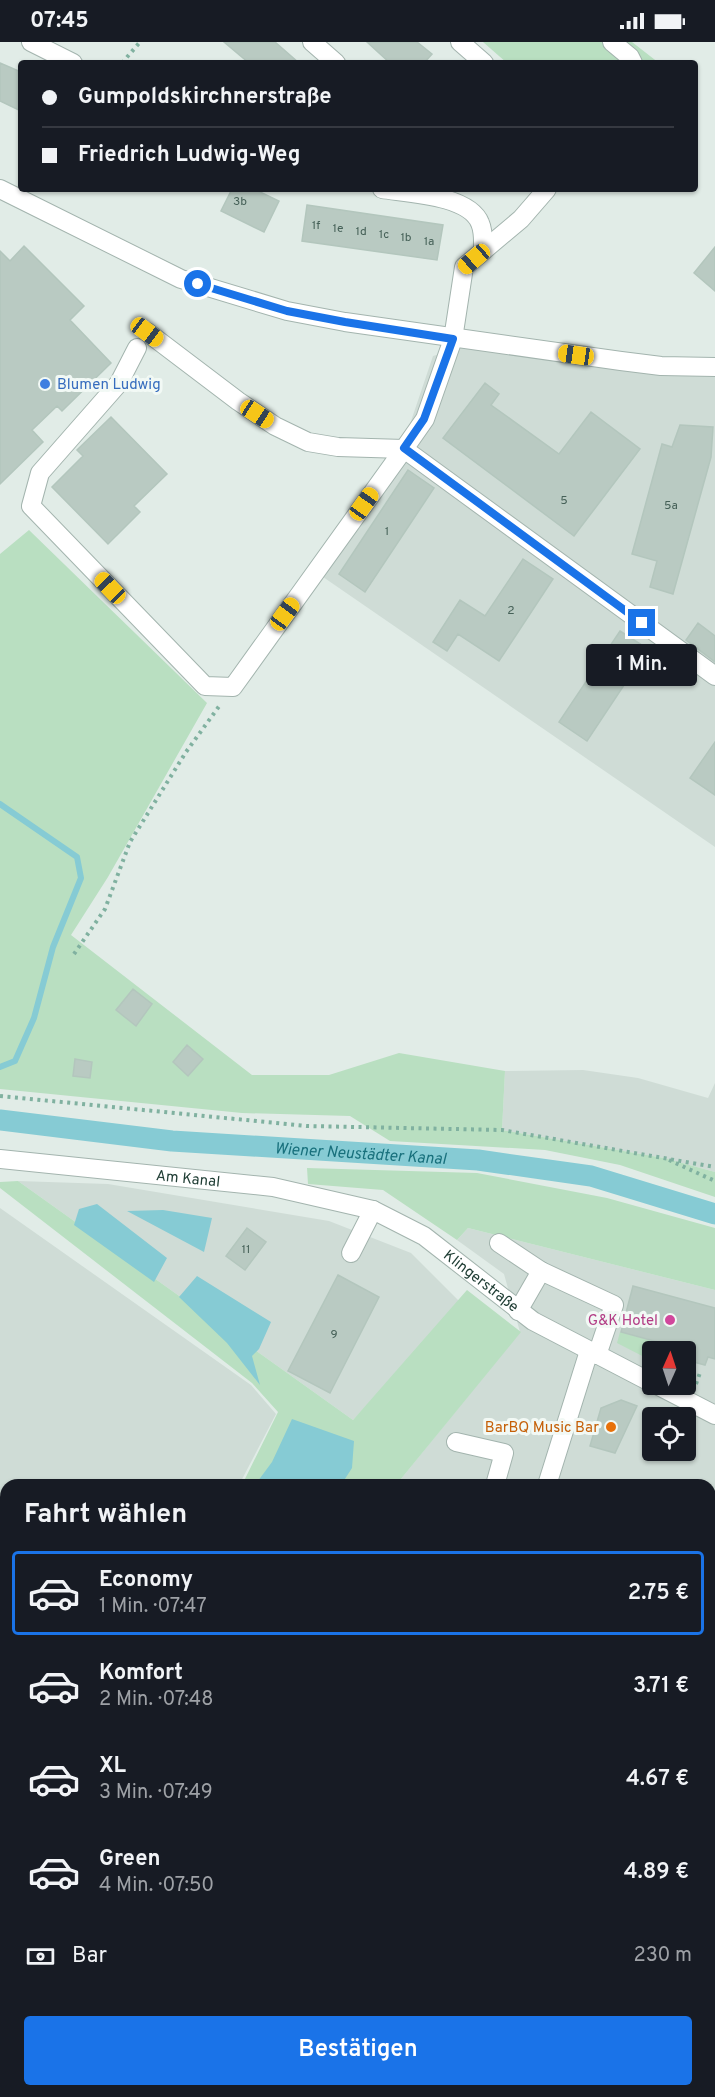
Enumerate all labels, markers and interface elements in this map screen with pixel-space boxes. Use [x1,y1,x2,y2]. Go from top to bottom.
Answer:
text: 07:45 [30,8,89,35]
text: Gumpoldskirchnerstraße [78,84,331,111]
text: Friedrich Ludwig-Weg [78,142,300,169]
house number: 3b [233,194,247,210]
house number: 1f [312,218,320,234]
house number: 1e [333,221,343,237]
house number: 1d [355,224,367,240]
house number: 1c [379,227,389,243]
house number: 1b [400,230,412,246]
house number: 1a [424,234,434,250]
car [455,240,493,278]
route start [184,270,211,297]
car [127,314,167,350]
car [557,344,595,366]
place label: Blumen Ludwig [57,376,161,395]
marker: Blumen Ludwig [38,377,52,391]
car [237,397,277,431]
car [346,484,382,524]
house number: 5 [560,493,568,509]
house number: 5a [664,498,678,514]
house number: 1 [385,524,389,540]
car [91,569,129,607]
car [267,594,303,634]
house number: 2 [507,603,515,619]
route end [628,609,655,636]
callout: 1 Min. [586,644,698,686]
text: 1 Min. [616,652,667,678]
water label: Wiener Neustädter Kanal [274,1139,448,1170]
street label: Am Kanal [155,1167,221,1193]
house number: 11 [242,1242,250,1258]
street label: Klingerstraße [439,1247,522,1317]
place label: G&K Hotel [588,1312,658,1331]
marker: G&K Hotel [663,1313,677,1327]
house number: 9 [330,1327,338,1343]
north arrow [642,1341,696,1395]
map controls [642,1341,696,1461]
button: locate [642,1407,696,1461]
place label: BarBQ Music Bar [485,1419,599,1438]
marker: BarBQ Music Bar [604,1420,618,1434]
text: Fahrt wählen [24,1498,187,1532]
icon: car [27,1566,81,1620]
text: Economy [99,1567,193,1594]
text: 2.75 € [628,1580,689,1607]
text: 1 Min. · 07:47 [99,1594,207,1620]
icon: car [27,1659,81,1713]
text: Komfort [99,1660,183,1687]
text: 3.71 € [633,1673,689,1700]
text: 2 Min. · 07:48 [99,1687,213,1713]
icon: car [27,1752,81,1806]
text: XL [99,1753,126,1780]
text: 4.67 € [626,1766,689,1793]
text: 3 Min. · 07:49 [99,1780,213,1806]
icon: car [27,1845,81,1899]
text: Green [99,1846,161,1873]
text: 4.89 € [624,1859,689,1886]
text: 4 Min. · 07:50 [99,1873,214,1899]
icon: cash [24,1940,57,1973]
text: Bar [72,1943,107,1970]
text: 230 m [633,1943,692,1969]
button: Bestätigen [24,2016,692,2085]

